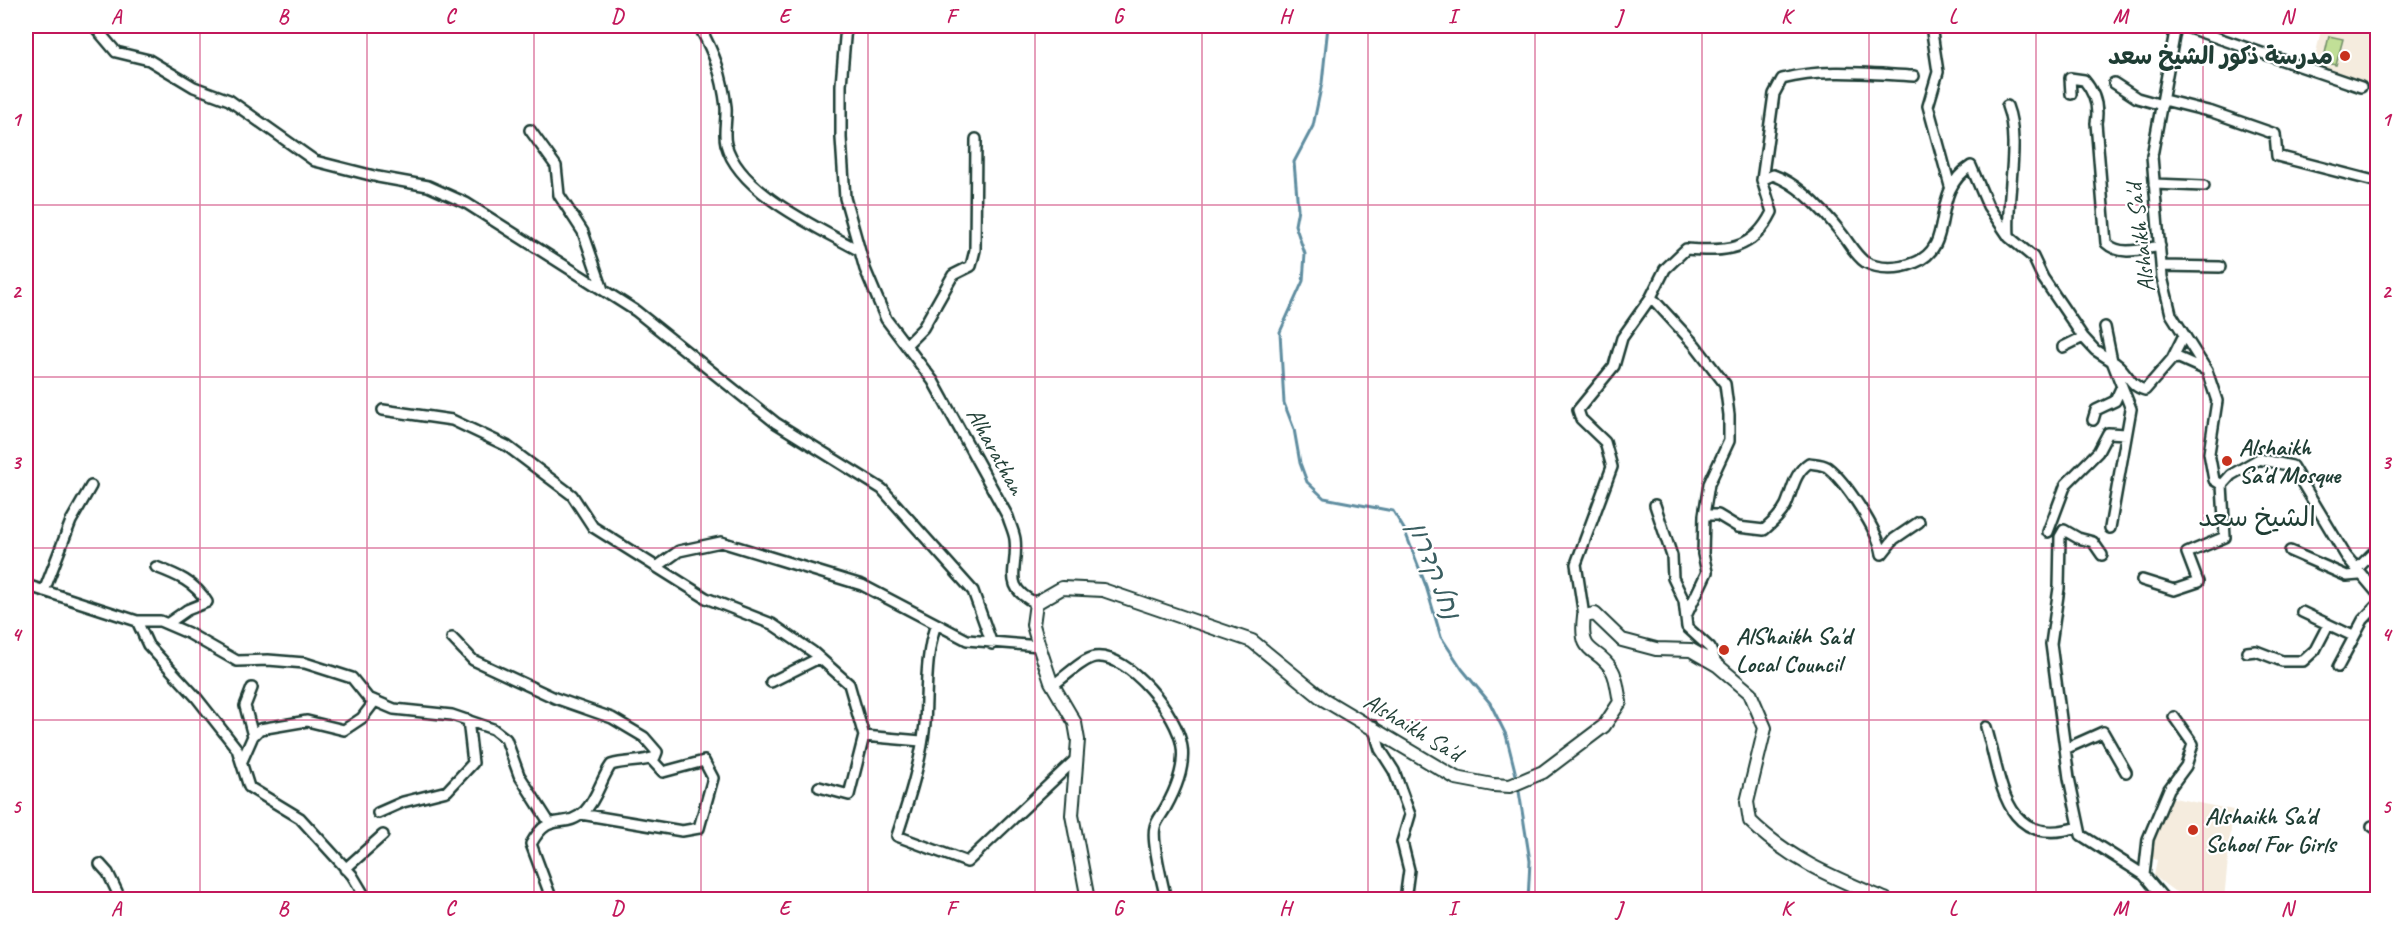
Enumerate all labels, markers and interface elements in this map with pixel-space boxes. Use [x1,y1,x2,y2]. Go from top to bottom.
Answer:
text: A [111,4,123,29]
text: B [278,4,290,29]
text: C [445,4,457,29]
text: D [611,4,625,29]
text: E [779,4,793,29]
text: F [946,4,960,29]
text: G [1113,4,1126,29]
text: H [1279,4,1294,29]
text: I [1448,4,1461,29]
text: J [1614,4,1626,29]
text: K [1781,4,1795,29]
text: L [1949,4,1959,29]
text: M [2113,4,2130,29]
text: N [2281,4,2297,29]
place label: مدرسة ذكور الشيخ سعد [2108,41,2333,72]
marker: مدرسة ذكور الشيخ سعد [2338,49,2352,63]
text: 1 [12,107,23,132]
text: 1 [2382,107,2393,132]
street label: Alshaikh Sa'd [2118,178,2162,294]
text: 2 [12,279,23,304]
text: 2 [2382,279,2393,304]
street label: Alharathan [960,402,1033,501]
place label: Alshaikh Sa'd Mosque [2239,432,2342,490]
text: 3 [12,450,23,475]
text: 3 [2382,450,2393,475]
marker: Alshaikh Sa'd Mosque [2220,454,2234,468]
district label: الشيخ سعد [2198,500,2316,535]
water label: נחל קדרון [1401,517,1469,625]
place label: AlShaikh Sa'd Local Council [1736,621,1856,679]
text: 4 [12,622,24,647]
text: 4 [2382,622,2394,647]
marker: AlShaikh Sa'd Local Council [1717,643,1731,657]
street label: Alshaikh Sa'd [1358,686,1471,770]
text: 5 [12,794,23,819]
text: 5 [2382,794,2393,819]
place label: Alshaikh Sa'd School For Girls [2205,801,2338,859]
marker: Alshaikh Sa'd School For Girls [2186,823,2200,837]
text: A [111,896,123,921]
text: B [278,896,290,921]
text: C [445,896,457,921]
text: D [611,896,625,921]
text: E [779,896,793,921]
text: F [946,896,960,921]
text: G [1113,896,1126,921]
text: H [1279,896,1294,921]
text: I [1448,896,1461,921]
text: J [1614,896,1626,921]
text: K [1781,896,1795,921]
text: L [1949,896,1959,921]
text: M [2113,896,2130,921]
text: N [2281,896,2297,921]

